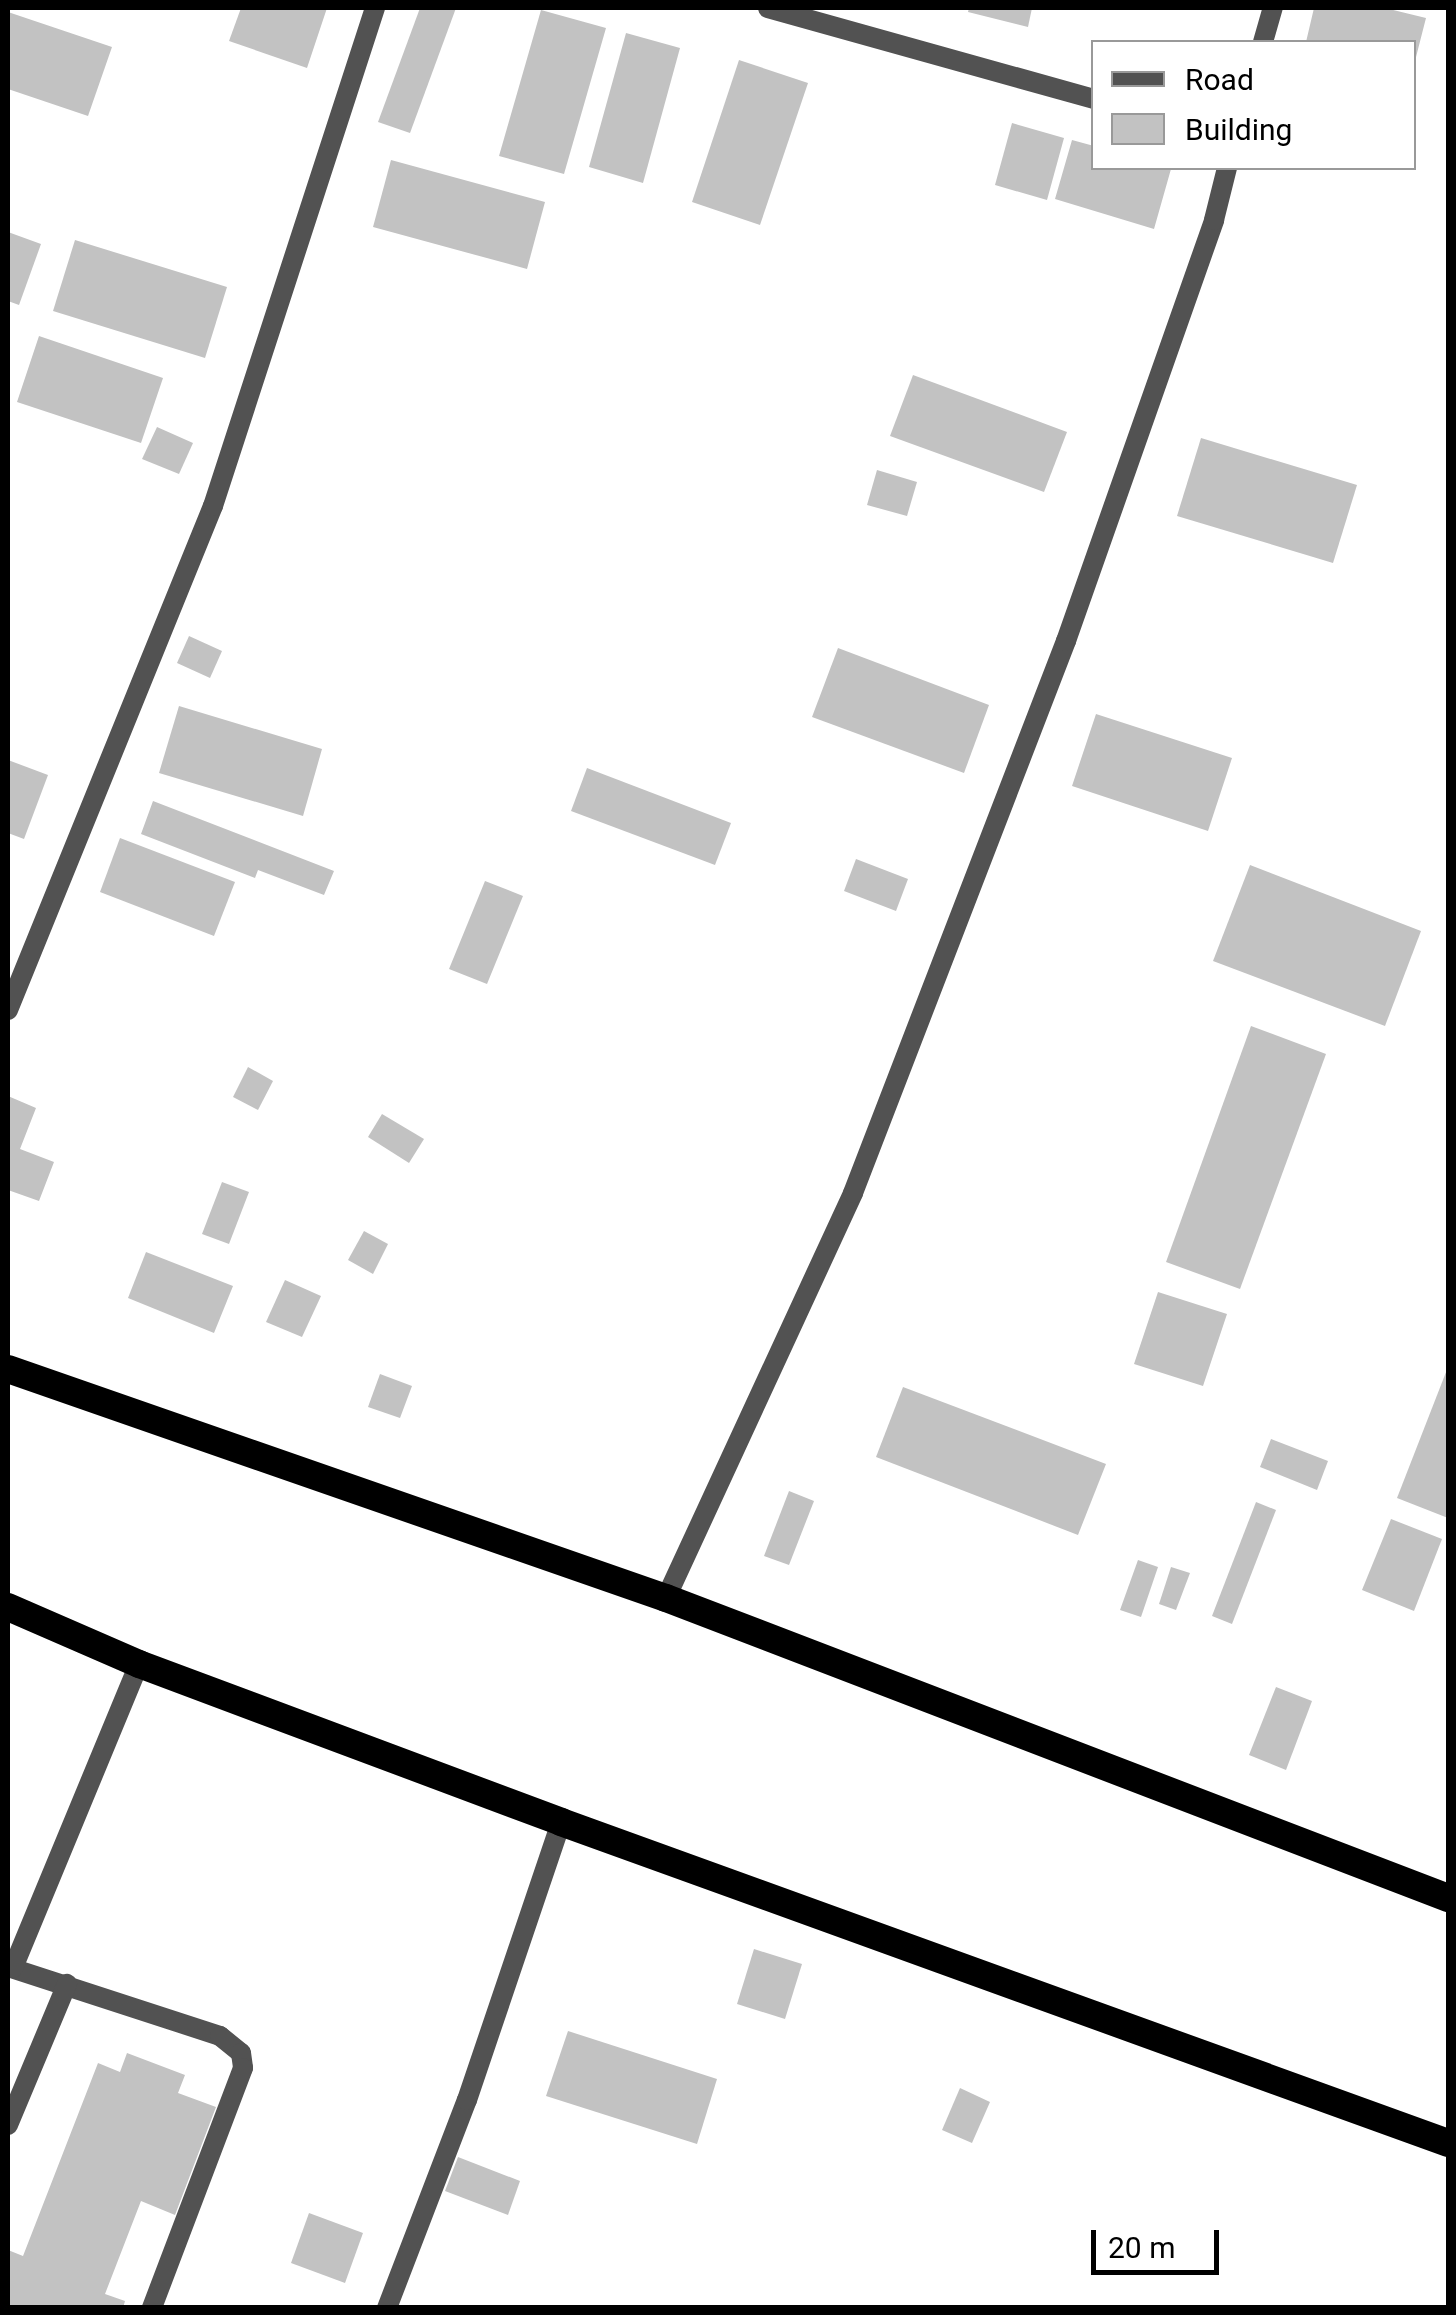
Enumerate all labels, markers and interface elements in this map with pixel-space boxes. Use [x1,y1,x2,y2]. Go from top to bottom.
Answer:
legend [1091,40,1416,170]
text: Road [1185,62,1254,97]
text: Building [1185,112,1292,147]
scale bar [1096,2210,1224,2272]
text: 20 m [1108,2230,1175,2265]

